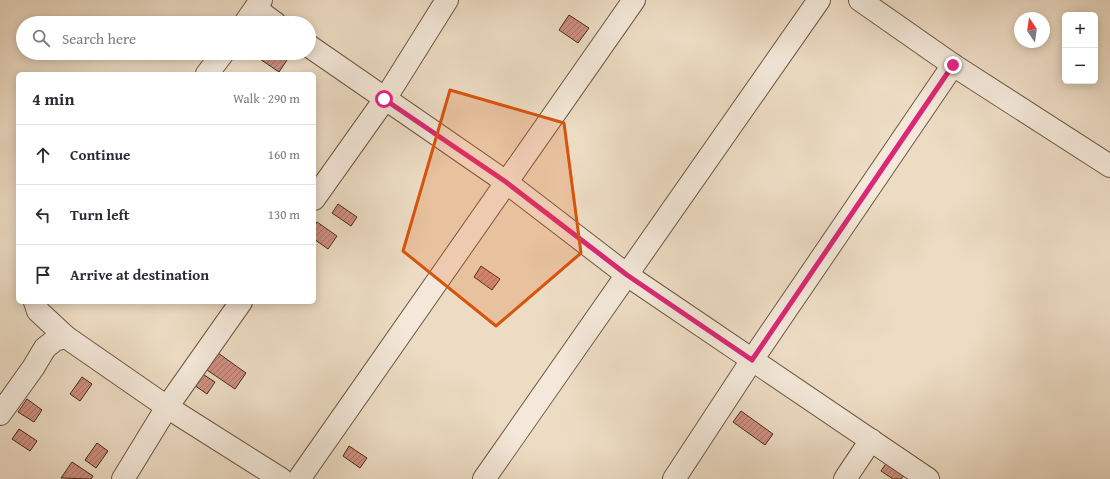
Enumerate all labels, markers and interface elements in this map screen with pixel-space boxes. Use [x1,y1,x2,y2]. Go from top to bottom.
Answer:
north arrow [1014,12,1050,48]
map controls [1062,12,1098,84]
button: + [1062,12,1098,48]
search box [16,16,316,60]
icon: search [30,27,52,49]
text: Search here [62,28,136,49]
button: − [1062,48,1098,84]
route end [944,56,962,74]
text: 4 min [32,86,74,111]
text: Walk · 290 m [233,89,300,108]
route start [375,90,393,108]
icon: ahead [32,144,54,166]
text: Continue [70,144,131,165]
text: 160 m [268,145,300,164]
icon: left [32,204,54,226]
text: Turn left [70,204,129,225]
text: 130 m [268,205,300,224]
icon: arrive [32,264,54,286]
text: Arrive at destination [70,264,209,285]

